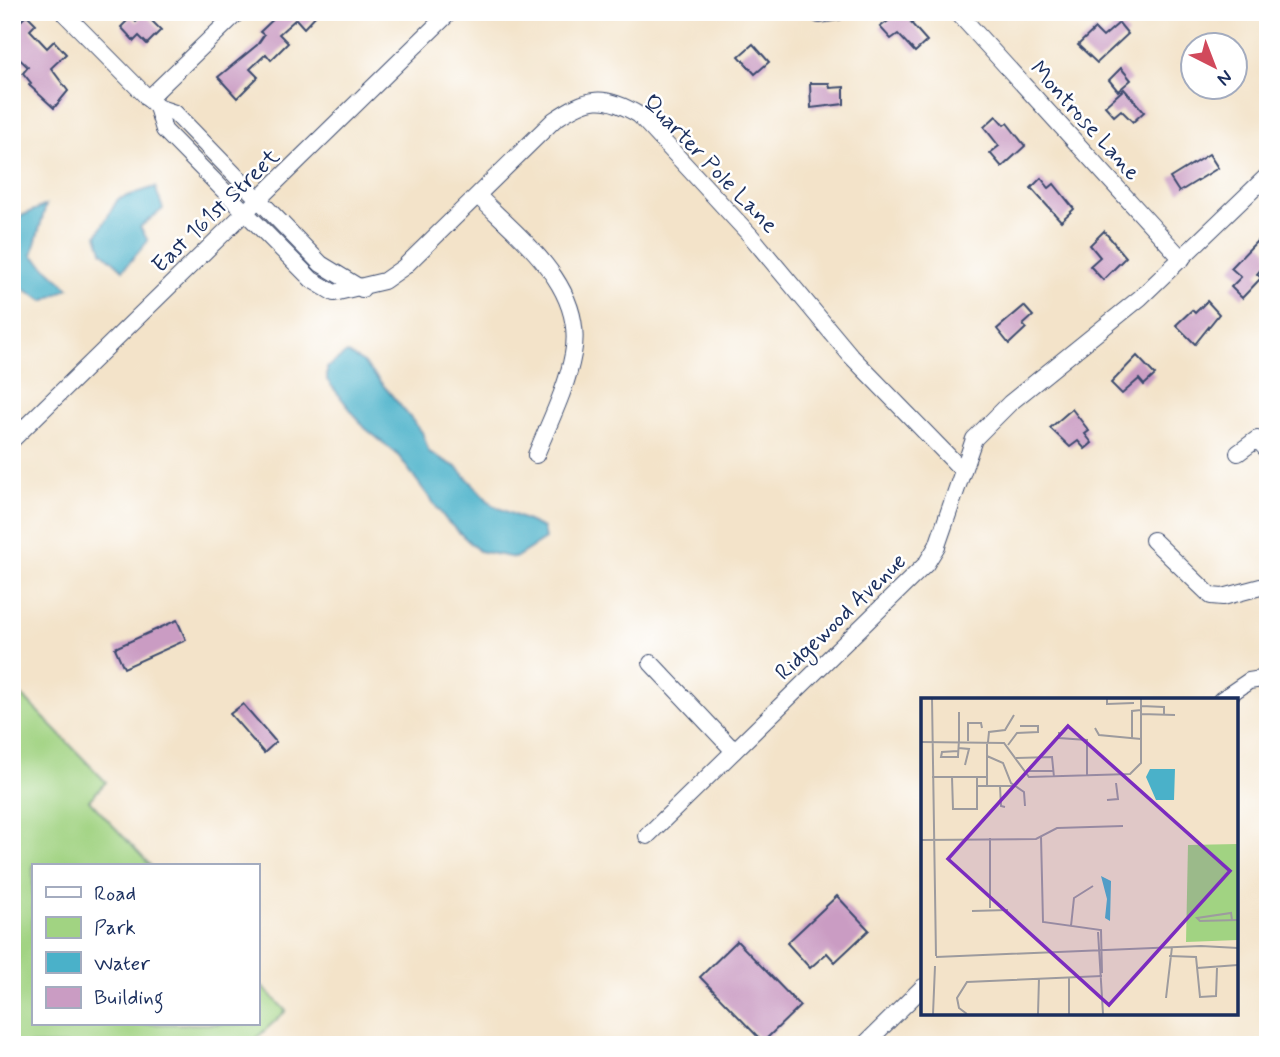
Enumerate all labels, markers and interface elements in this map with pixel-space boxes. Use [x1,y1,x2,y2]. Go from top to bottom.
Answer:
north arrow [1178,32,1248,102]
street label: Montrose Lane [1023,55,1146,188]
text: N [1211,64,1237,91]
street label: Quarter Pole Lane [635,88,784,240]
street label: East 161st Street [146,142,287,280]
street label: Ridgewood Avenue [769,547,915,689]
inset map [921,698,1238,1015]
legend [32,864,259,1026]
text: Road [94,880,136,908]
text: Park [94,914,136,942]
text: Water [94,950,150,978]
text: Building [94,984,164,1014]

